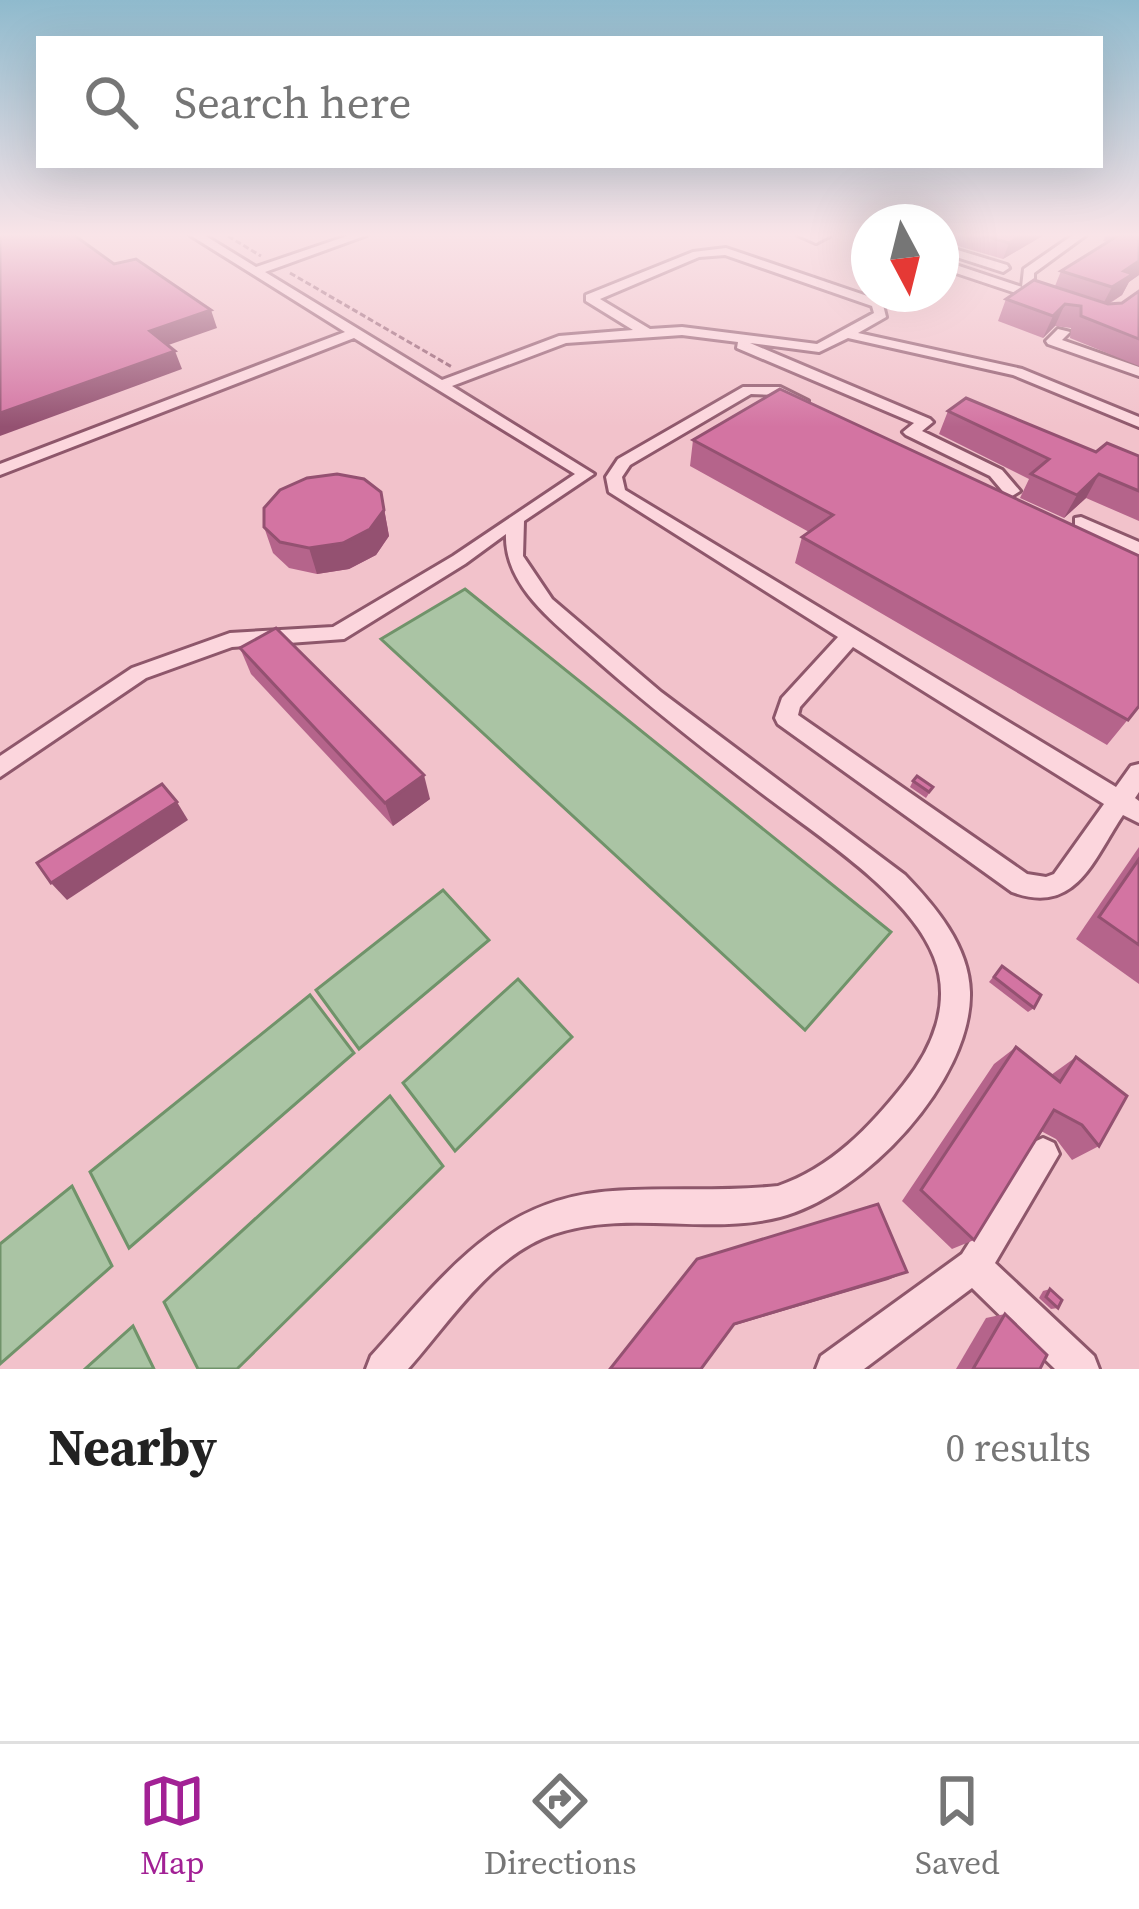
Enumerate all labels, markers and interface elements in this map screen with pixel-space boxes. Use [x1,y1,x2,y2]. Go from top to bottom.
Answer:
search box [36,36,1103,168]
icon: search [78,69,144,135]
text: Search here [174,71,411,133]
north arrow [851,204,959,312]
text: Nearby [48,1412,217,1482]
text: 0 results [946,1421,1091,1474]
tab: Map [139,1768,205,1885]
tab: Directions [484,1768,637,1885]
tab: Saved [915,1768,1000,1885]

